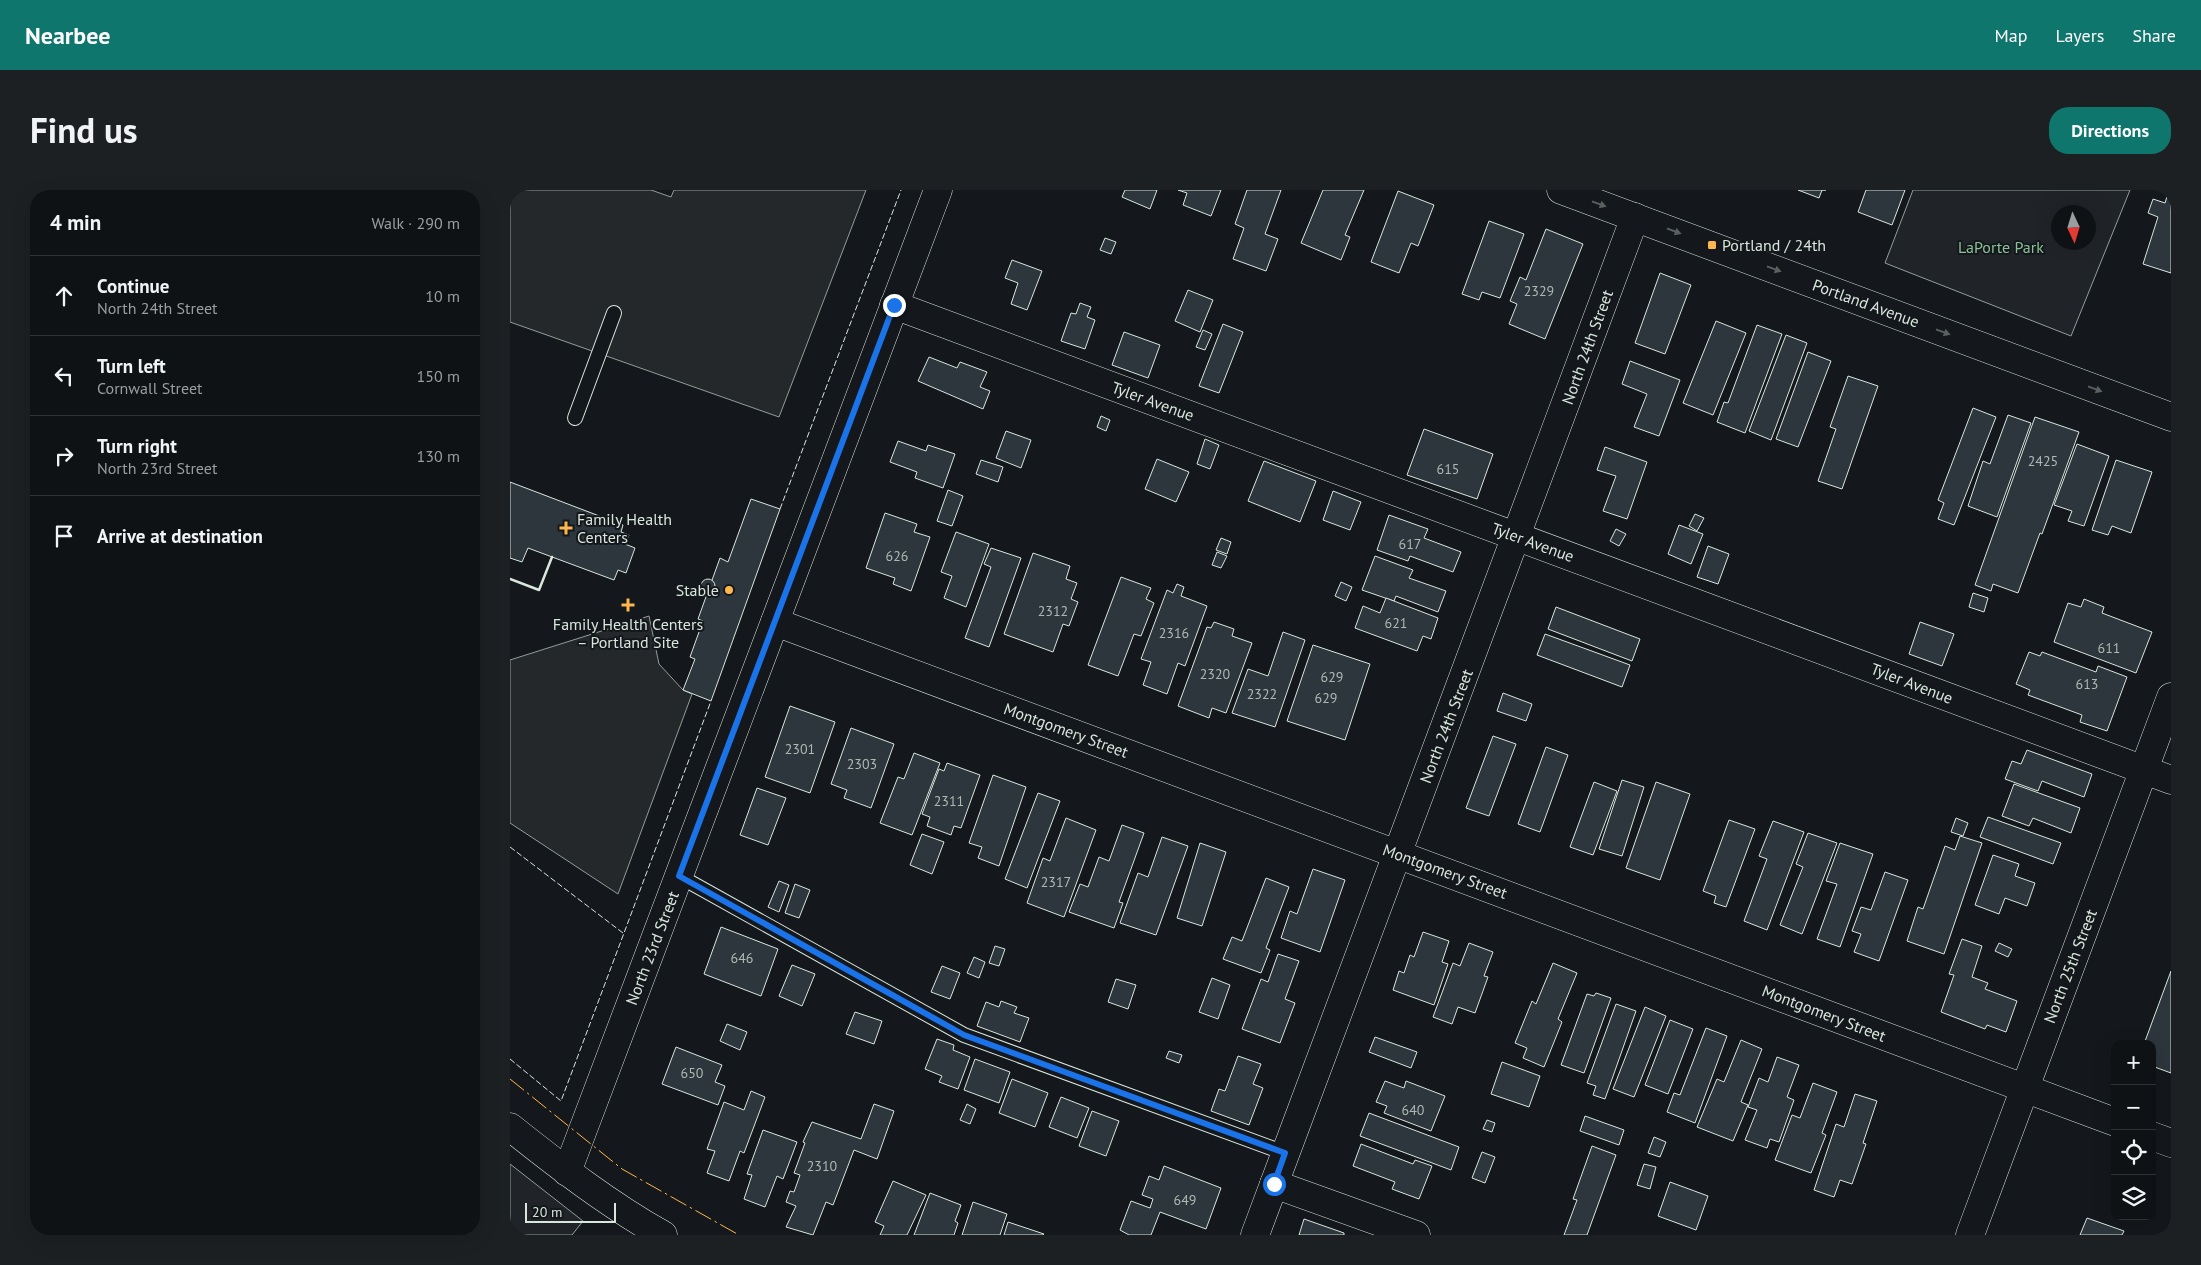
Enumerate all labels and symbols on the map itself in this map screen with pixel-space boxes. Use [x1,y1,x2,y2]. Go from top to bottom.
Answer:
one-way arrow [1592,200,1607,208]
north arrow [2051,205,2096,250]
one-way arrow [1666,228,1681,235]
place label: Portland / 24th [1722,235,1826,255]
park label: LaPorte Park [1958,237,2044,257]
marker: Portland / 24th [1706,239,1718,251]
one-way arrow [1767,265,1782,273]
street label: Portland Avenue [1810,274,1922,332]
house number: 2329 [1524,282,1554,300]
street label: North 24th Street [1557,286,1617,407]
route end [883,294,906,317]
one-way arrow [1935,329,1950,336]
street label: Tyler Avenue [1109,377,1197,425]
one-way arrow [2088,385,2102,393]
house number: 2425 [2028,452,2058,470]
house number: 615 [1437,460,1459,478]
place label: Family Health Centers [577,509,672,547]
street label: Tyler Avenue [1489,518,1577,566]
marker: Family Health Centers [559,521,573,535]
house number: 617 [1399,535,1421,553]
house number: 626 [886,547,908,565]
place label: Stable [676,580,719,600]
marker: Stable [723,584,735,596]
marker: Family Health Centers – Portland Site [621,598,635,612]
house number: 2312 [1038,602,1068,620]
place label: Family Health Centers – Portland Site [553,614,703,652]
house number: 621 [1385,614,1407,632]
house number: 2316 [1159,624,1189,642]
house number: 611 [2098,639,2120,657]
street label: Tyler Avenue [1868,658,1956,708]
house number: 2320 [1200,665,1231,683]
street label: North 24th Street [1415,666,1477,786]
house number: 629 [1321,668,1343,686]
house number: 613 [2076,675,2098,693]
house number: 2322 [1247,685,1277,703]
house number: 629 [1315,689,1337,707]
street label: Montgomery Street [1001,698,1131,762]
house number: 2301 [785,740,815,758]
house number: 2303 [847,755,877,773]
house number: 2311 [934,792,964,810]
street label: Montgomery Street [1380,839,1510,903]
house number: 2317 [1041,873,1071,891]
street label: North 23rd Street [621,888,683,1008]
street label: North 25th Street [2039,906,2101,1026]
house number: 646 [731,949,753,967]
street label: Montgomery Street [1759,980,1889,1046]
house number: 650 [681,1064,704,1082]
house number: 640 [1402,1101,1425,1119]
house number: 2310 [807,1157,838,1175]
route start [1263,1173,1286,1196]
house number: 649 [1174,1191,1196,1209]
scale bar [525,1200,616,1223]

